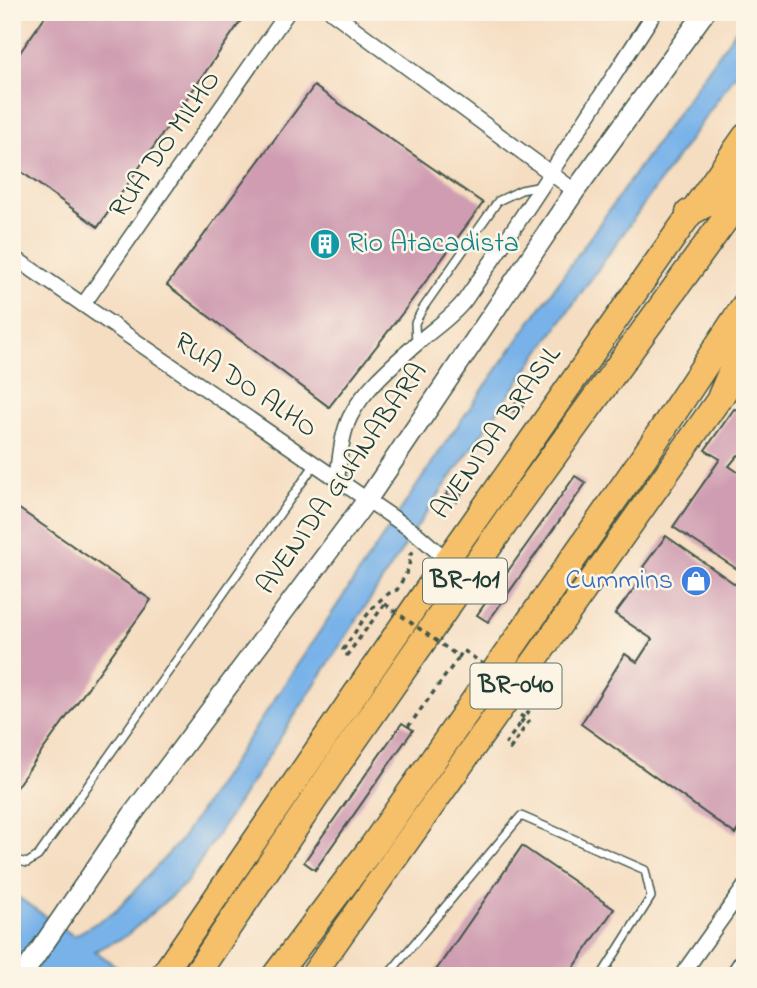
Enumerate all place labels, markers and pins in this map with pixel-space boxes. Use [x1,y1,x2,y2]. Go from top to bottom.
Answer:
place label: Rio Atacadista [348,224,519,265]
building icon: Rio Atacadista [308,227,342,261]
place label: Cummins [565,561,673,602]
shop icon: Cummins [679,564,713,598]

